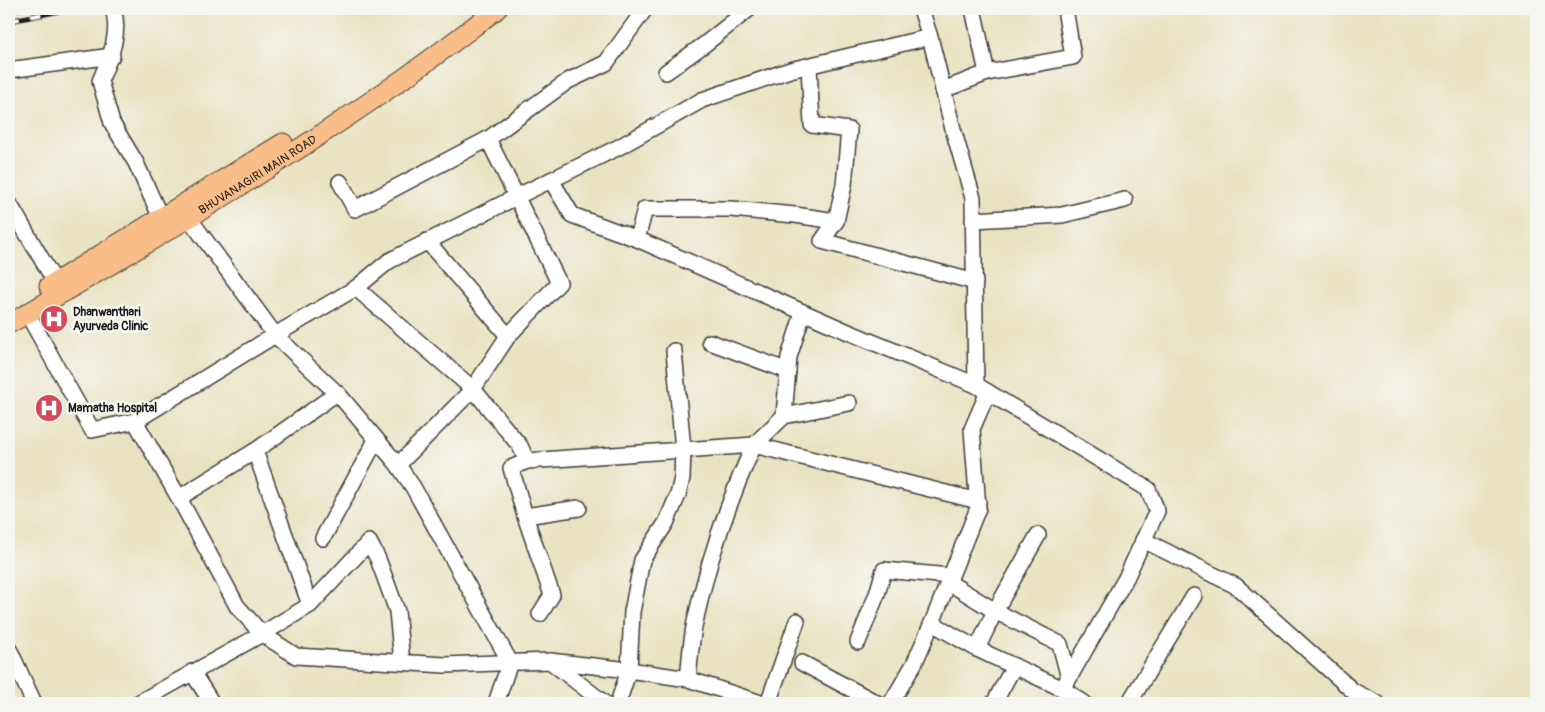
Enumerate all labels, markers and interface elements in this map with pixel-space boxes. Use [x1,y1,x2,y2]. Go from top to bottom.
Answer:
street label: BHUVANAGIRI MAIN ROAD [196,132,320,218]
hospital icon: Dhanwanthari Ayurveda Clinic [39,304,69,334]
place label: Dhanwanthari Ayurveda Clinic [73,305,148,334]
hospital icon: Mamatha Hospital [34,393,64,423]
place label: Mamatha Hospital [68,401,157,416]

